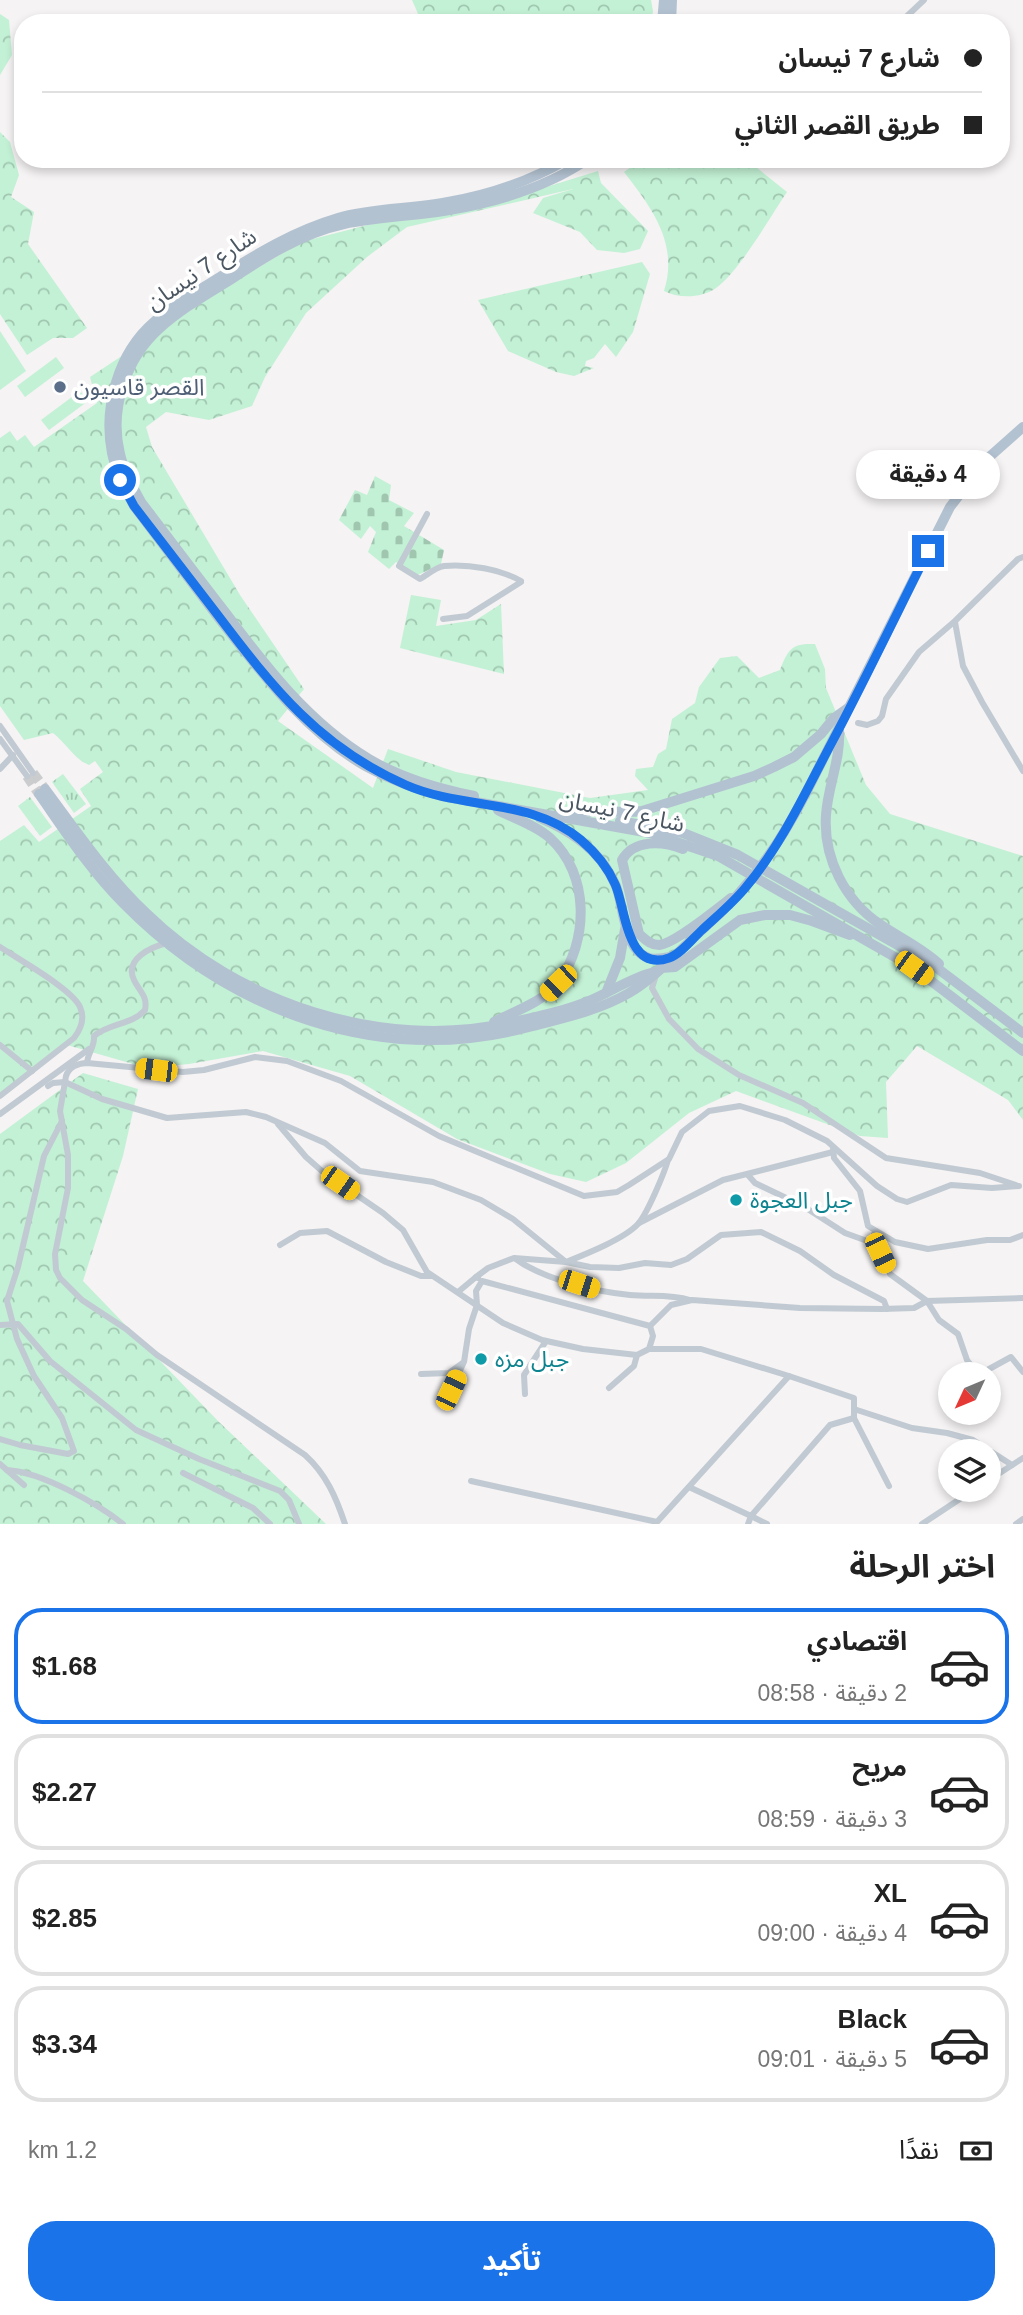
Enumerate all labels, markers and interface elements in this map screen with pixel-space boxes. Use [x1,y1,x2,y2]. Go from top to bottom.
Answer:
text: شارع 7 نيسان [778,43,940,73]
text: طريق القصر الثاني [735,110,940,140]
street label: شارع 7 نيسان [141,223,263,319]
place label: القصر قاسيون [74,374,204,401]
marker: القصر قاسيون [52,379,68,395]
callout: 4 دقيقة [856,449,1000,498]
text: 4 دقيقة [889,461,967,487]
route start [104,464,136,496]
route end [912,535,944,567]
street label: شارع 7 نيسان [556,785,687,841]
car [891,947,938,989]
car [536,961,581,1005]
car [134,1057,179,1083]
car [317,1162,364,1204]
place label: جبل العجوة [750,1187,853,1214]
marker: جبل العجوة [728,1192,744,1208]
car [862,1230,899,1276]
car [556,1268,603,1300]
place label: جبل مزه [495,1346,569,1373]
marker: جبل مزه [473,1351,489,1367]
north arrow [938,1362,1001,1424]
map controls [938,1362,1001,1502]
car [433,1367,470,1413]
button: layers [938,1439,1001,1502]
text: اختر الرحلة [849,1548,995,1584]
text: اقتصادي [807,1626,907,1656]
icon: car [928,1635,991,1698]
text: $1.68 [32,1651,97,1681]
text: 2 دقيقة · 08:58 [757,1680,907,1706]
text: مريح [852,1752,907,1782]
icon: car [928,1761,991,1824]
text: $2.27 [32,1777,97,1807]
text: 3 دقيقة · 08:59 [757,1806,907,1832]
text: XL [874,1878,907,1908]
icon: car [928,1887,991,1950]
text: $2.85 [32,1903,97,1933]
text: 4 دقيقة · 09:00 [757,1920,907,1946]
text: Black [838,2004,907,2034]
icon: car [928,2013,991,2076]
text: $3.34 [32,2029,97,2059]
text: 5 دقيقة · 09:01 [757,2046,907,2072]
icon: cash [957,2132,995,2170]
text: نقدًا [899,2135,939,2165]
text: 1.2 km [28,2137,97,2163]
button: تأكيد [28,2221,995,2301]

